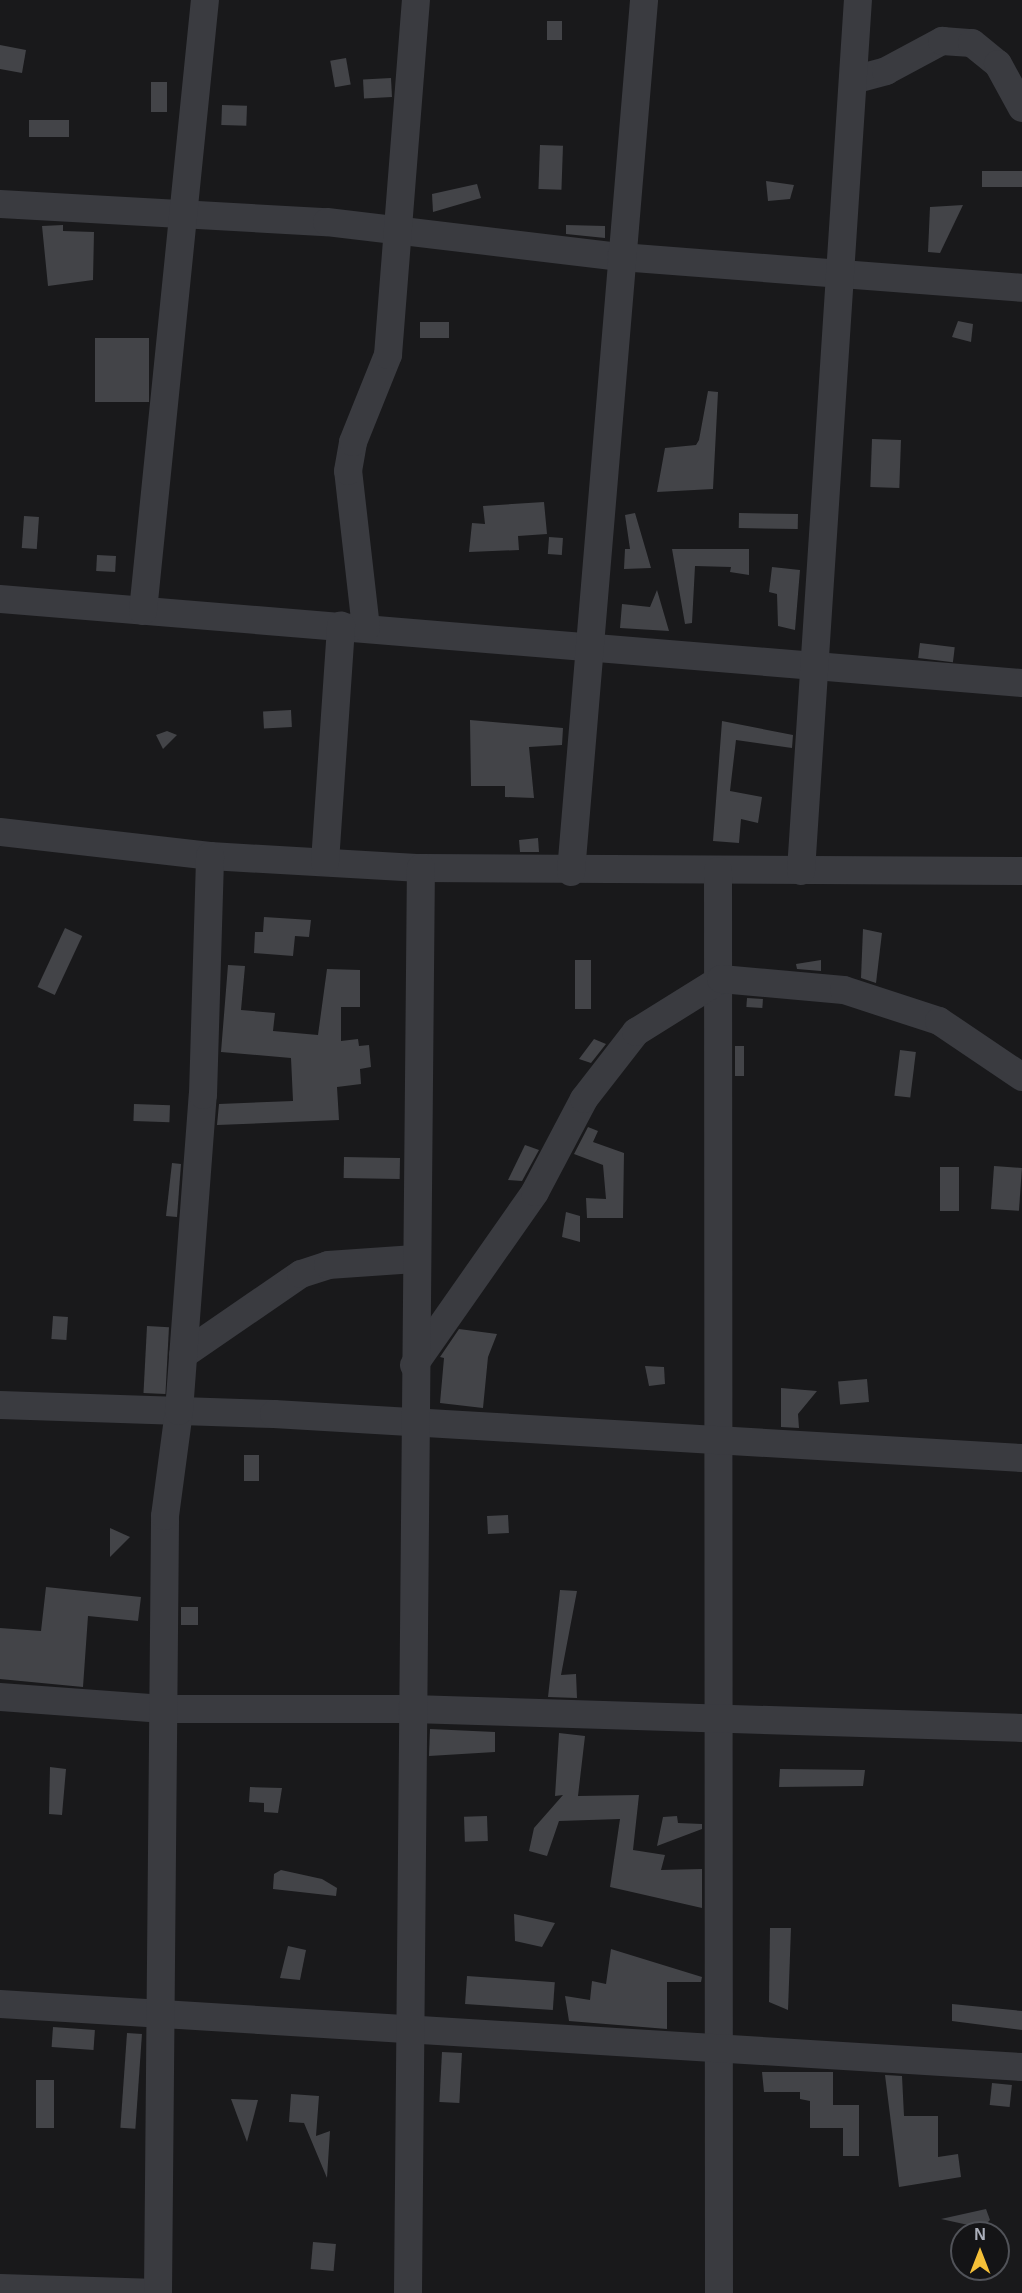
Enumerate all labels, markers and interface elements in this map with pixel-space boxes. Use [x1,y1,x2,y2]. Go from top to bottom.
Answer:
north arrow [950,2221,1010,2281]
text: N [974,2226,986,2243]

